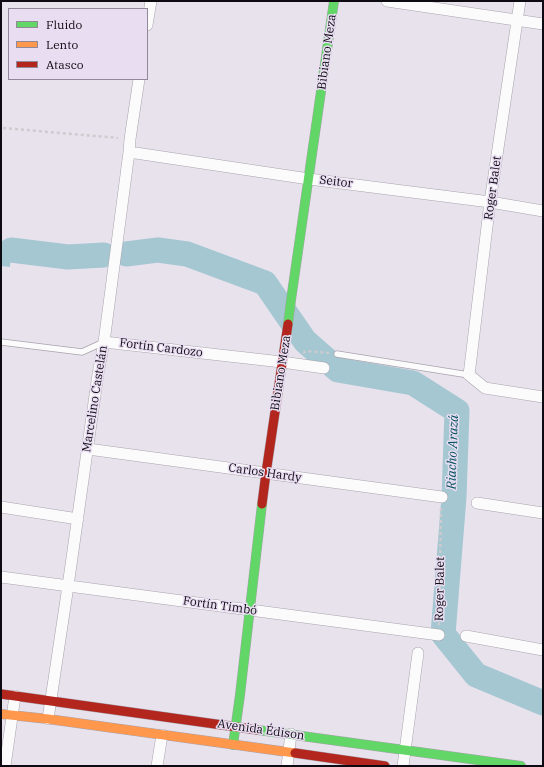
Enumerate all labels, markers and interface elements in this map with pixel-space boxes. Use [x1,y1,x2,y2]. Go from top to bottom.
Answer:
legend [8,8,148,80]
street label: Bibiano Meza [315,13,339,91]
text: Fluido [46,17,82,32]
text: Lento [46,37,78,52]
text: Atasco [46,57,84,72]
street label: Roger Balet [481,155,505,221]
street label: Seitor [318,173,354,191]
street label: Bibiano Meza [268,334,294,412]
street label: Fortín Cardozo [118,336,204,360]
street label: Marcelino Castelán [79,345,111,453]
water label: Riacho Arazá [444,414,462,490]
street label: Carlos Hardy [228,461,302,485]
street label: Roger Balet [432,557,448,621]
street label: Fortín Timbó [182,594,258,618]
street label: Avenida Édison [217,717,305,743]

